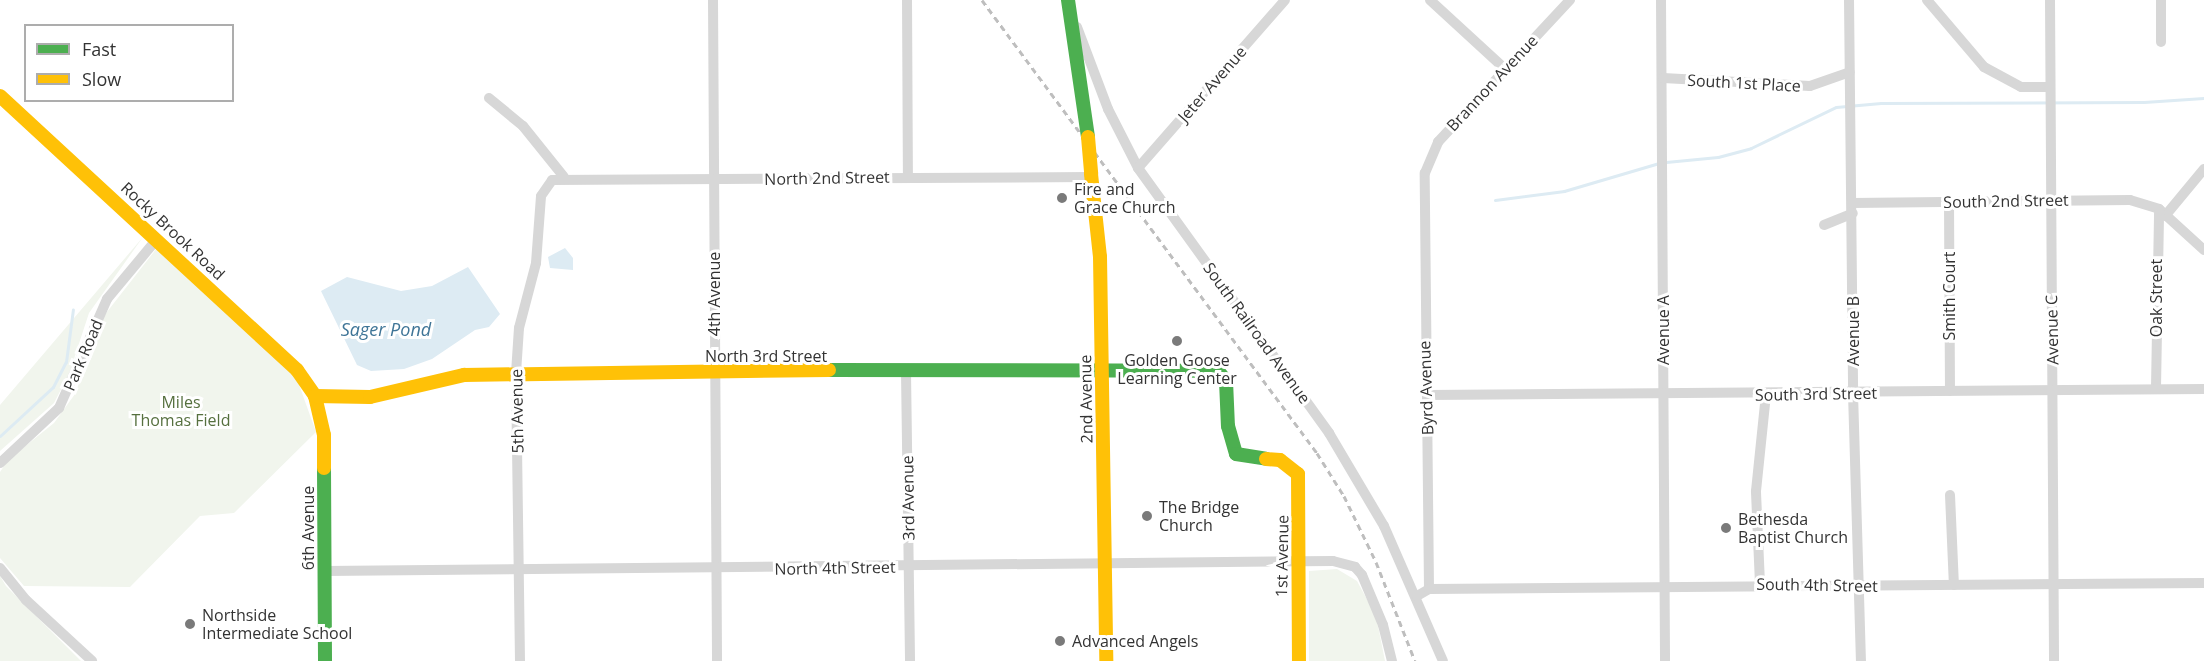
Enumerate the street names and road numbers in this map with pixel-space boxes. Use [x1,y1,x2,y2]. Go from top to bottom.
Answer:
street label: Brannon Avenue [1442,31,1542,135]
street label: Jeter Avenue [1174,42,1250,126]
street label: South 1st Place [1687,70,1801,96]
street label: North 2nd Street [764,167,890,189]
street label: Rocky Brook Road [117,178,229,284]
street label: South 2nd Street [1943,190,2069,212]
street label: Smith Court [1939,251,1959,341]
street label: 4th Avenue [704,252,724,336]
street label: South Railroad Avenue [1199,259,1315,407]
street label: Oak Street [2146,259,2166,337]
street label: Avenue A [1653,295,1673,365]
street label: Avenue C [2042,295,2062,365]
street label: Avenue B [1843,296,1863,366]
street label: Park Road [59,316,107,394]
street label: Byrd Avenue [1415,340,1437,436]
street label: North 3rd Street [705,346,827,366]
street label: 2nd Avenue [1076,355,1096,443]
street label: 5th Avenue [507,369,527,453]
street label: South 3rd Street [1755,383,1877,405]
street label: 3rd Avenue [898,455,918,541]
street label: 6th Avenue [298,486,318,570]
street label: 1st Avenue [1272,515,1292,597]
street label: North 4th Street [774,557,896,579]
street label: South 4th Street [1756,574,1878,596]

